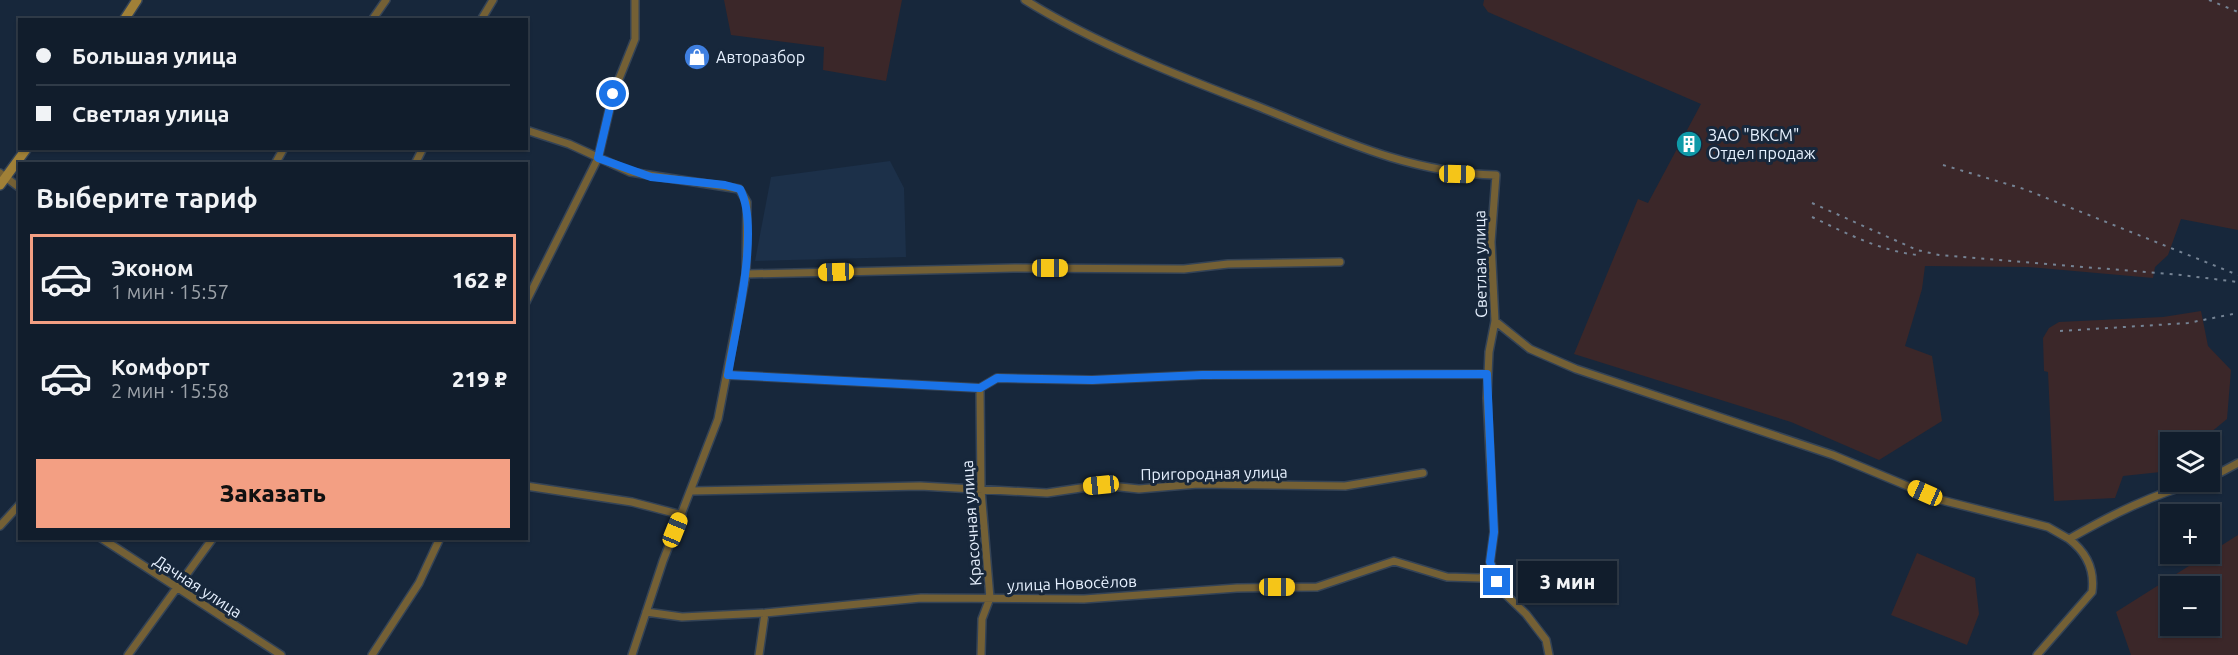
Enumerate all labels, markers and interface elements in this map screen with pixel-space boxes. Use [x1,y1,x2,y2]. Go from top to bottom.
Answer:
shop icon: Авторазбор [682,42,712,72]
text: Большая улица [72,43,237,68]
place label: Авторазбор [716,48,805,66]
route start [599,80,626,107]
text: Светлая улица [72,101,229,126]
place label: ЗАО "ВКСМ" Отдел продаж [1708,126,1816,162]
building icon: ЗАО "ВКСМ" Отдел продаж [1674,129,1704,159]
car [1439,165,1475,183]
text: Выберите тариф [36,183,258,213]
street label: Светлая улица [1470,210,1490,318]
icon: car [39,252,93,306]
text: Эконом [111,255,193,280]
car [1032,259,1068,277]
car [818,262,854,282]
text: 162 ₽ [452,267,507,292]
text: 1 мин · 15:57 [111,280,229,303]
icon: car [39,351,93,405]
text: Комфорт [111,354,210,379]
text: 219 ₽ [452,366,507,391]
text: 2 мин · 15:58 [111,379,229,402]
map controls [2160,432,2220,636]
button: layers [2160,432,2220,492]
button: Заказать [36,459,510,528]
street label: Красочная улица [958,459,984,587]
street label: Пригородная улица [1140,463,1288,483]
car [1082,474,1120,496]
car [1905,477,1945,509]
button: + [2160,504,2220,564]
car [660,510,690,550]
street label: Дачная улица [151,551,245,621]
callout: 3 мин [1518,561,1617,603]
route end [1483,568,1510,595]
text: 3 мин [1540,570,1595,593]
street label: улица Новосёлов [1007,572,1137,594]
button: − [2160,576,2220,636]
car [1259,578,1295,596]

